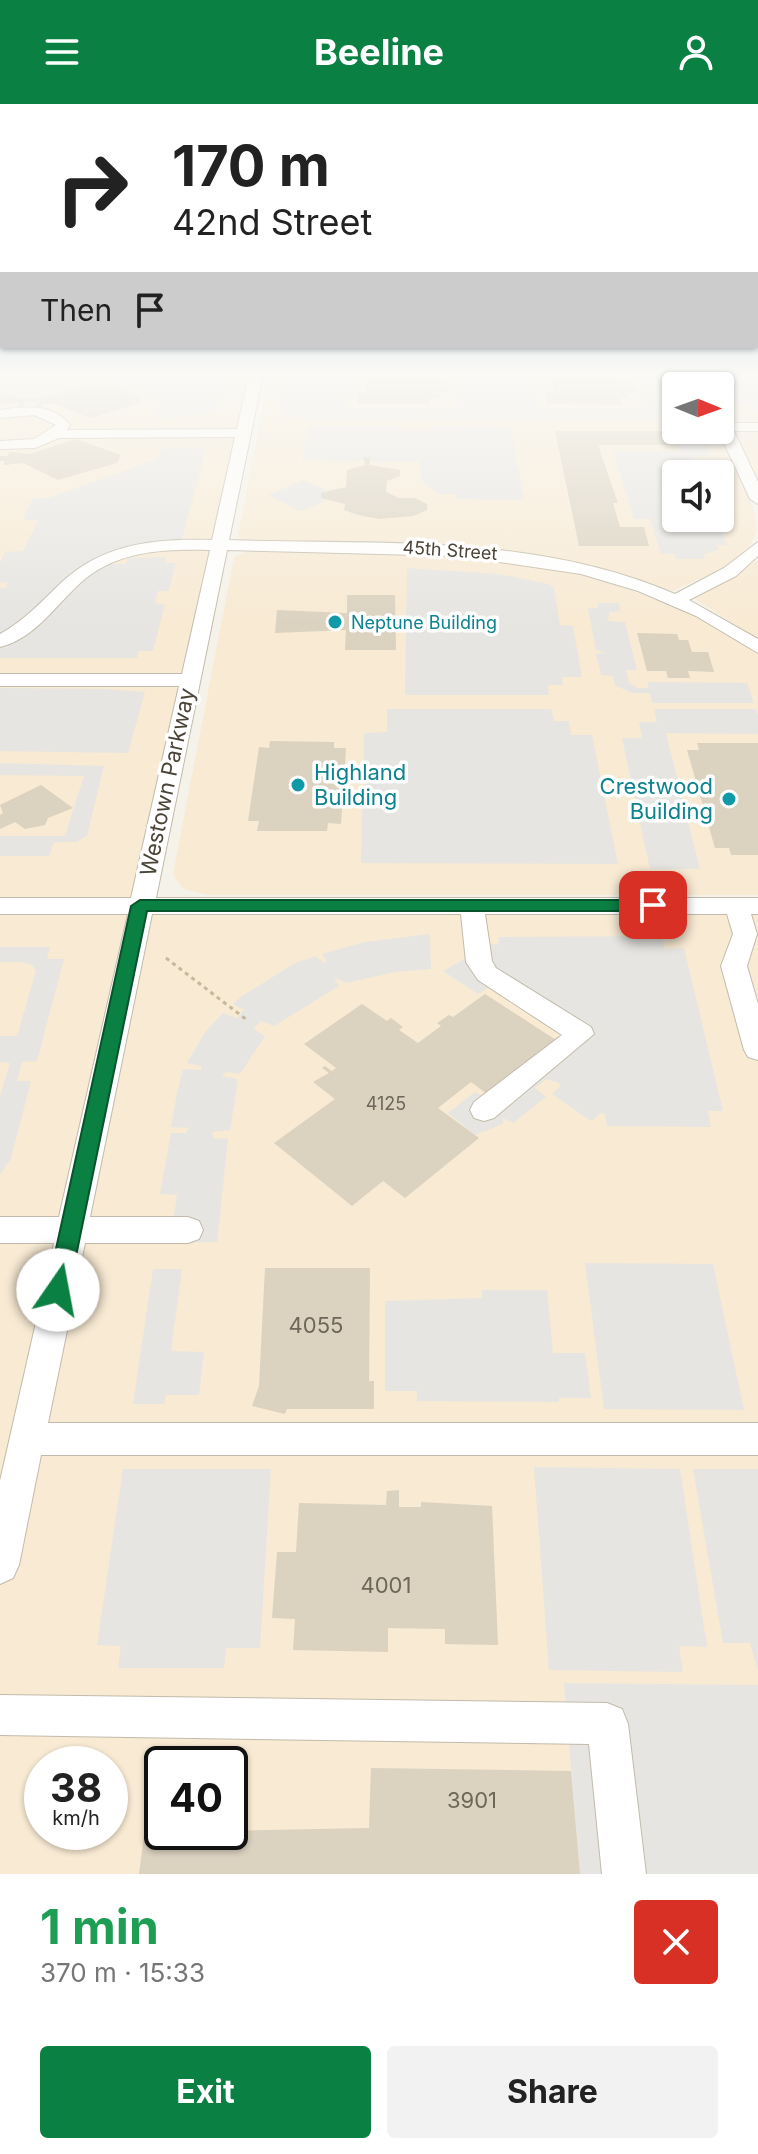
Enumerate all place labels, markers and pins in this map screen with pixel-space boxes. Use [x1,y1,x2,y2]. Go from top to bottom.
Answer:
place label: Neptune Building [351,612,497,633]
marker: Neptune Building [326,613,344,631]
place label: Highland Building [314,759,406,810]
place label: Crestwood Building [600,773,713,824]
marker: Highland Building [289,776,307,794]
marker: Crestwood Building [720,790,738,808]
pin [619,871,687,939]

